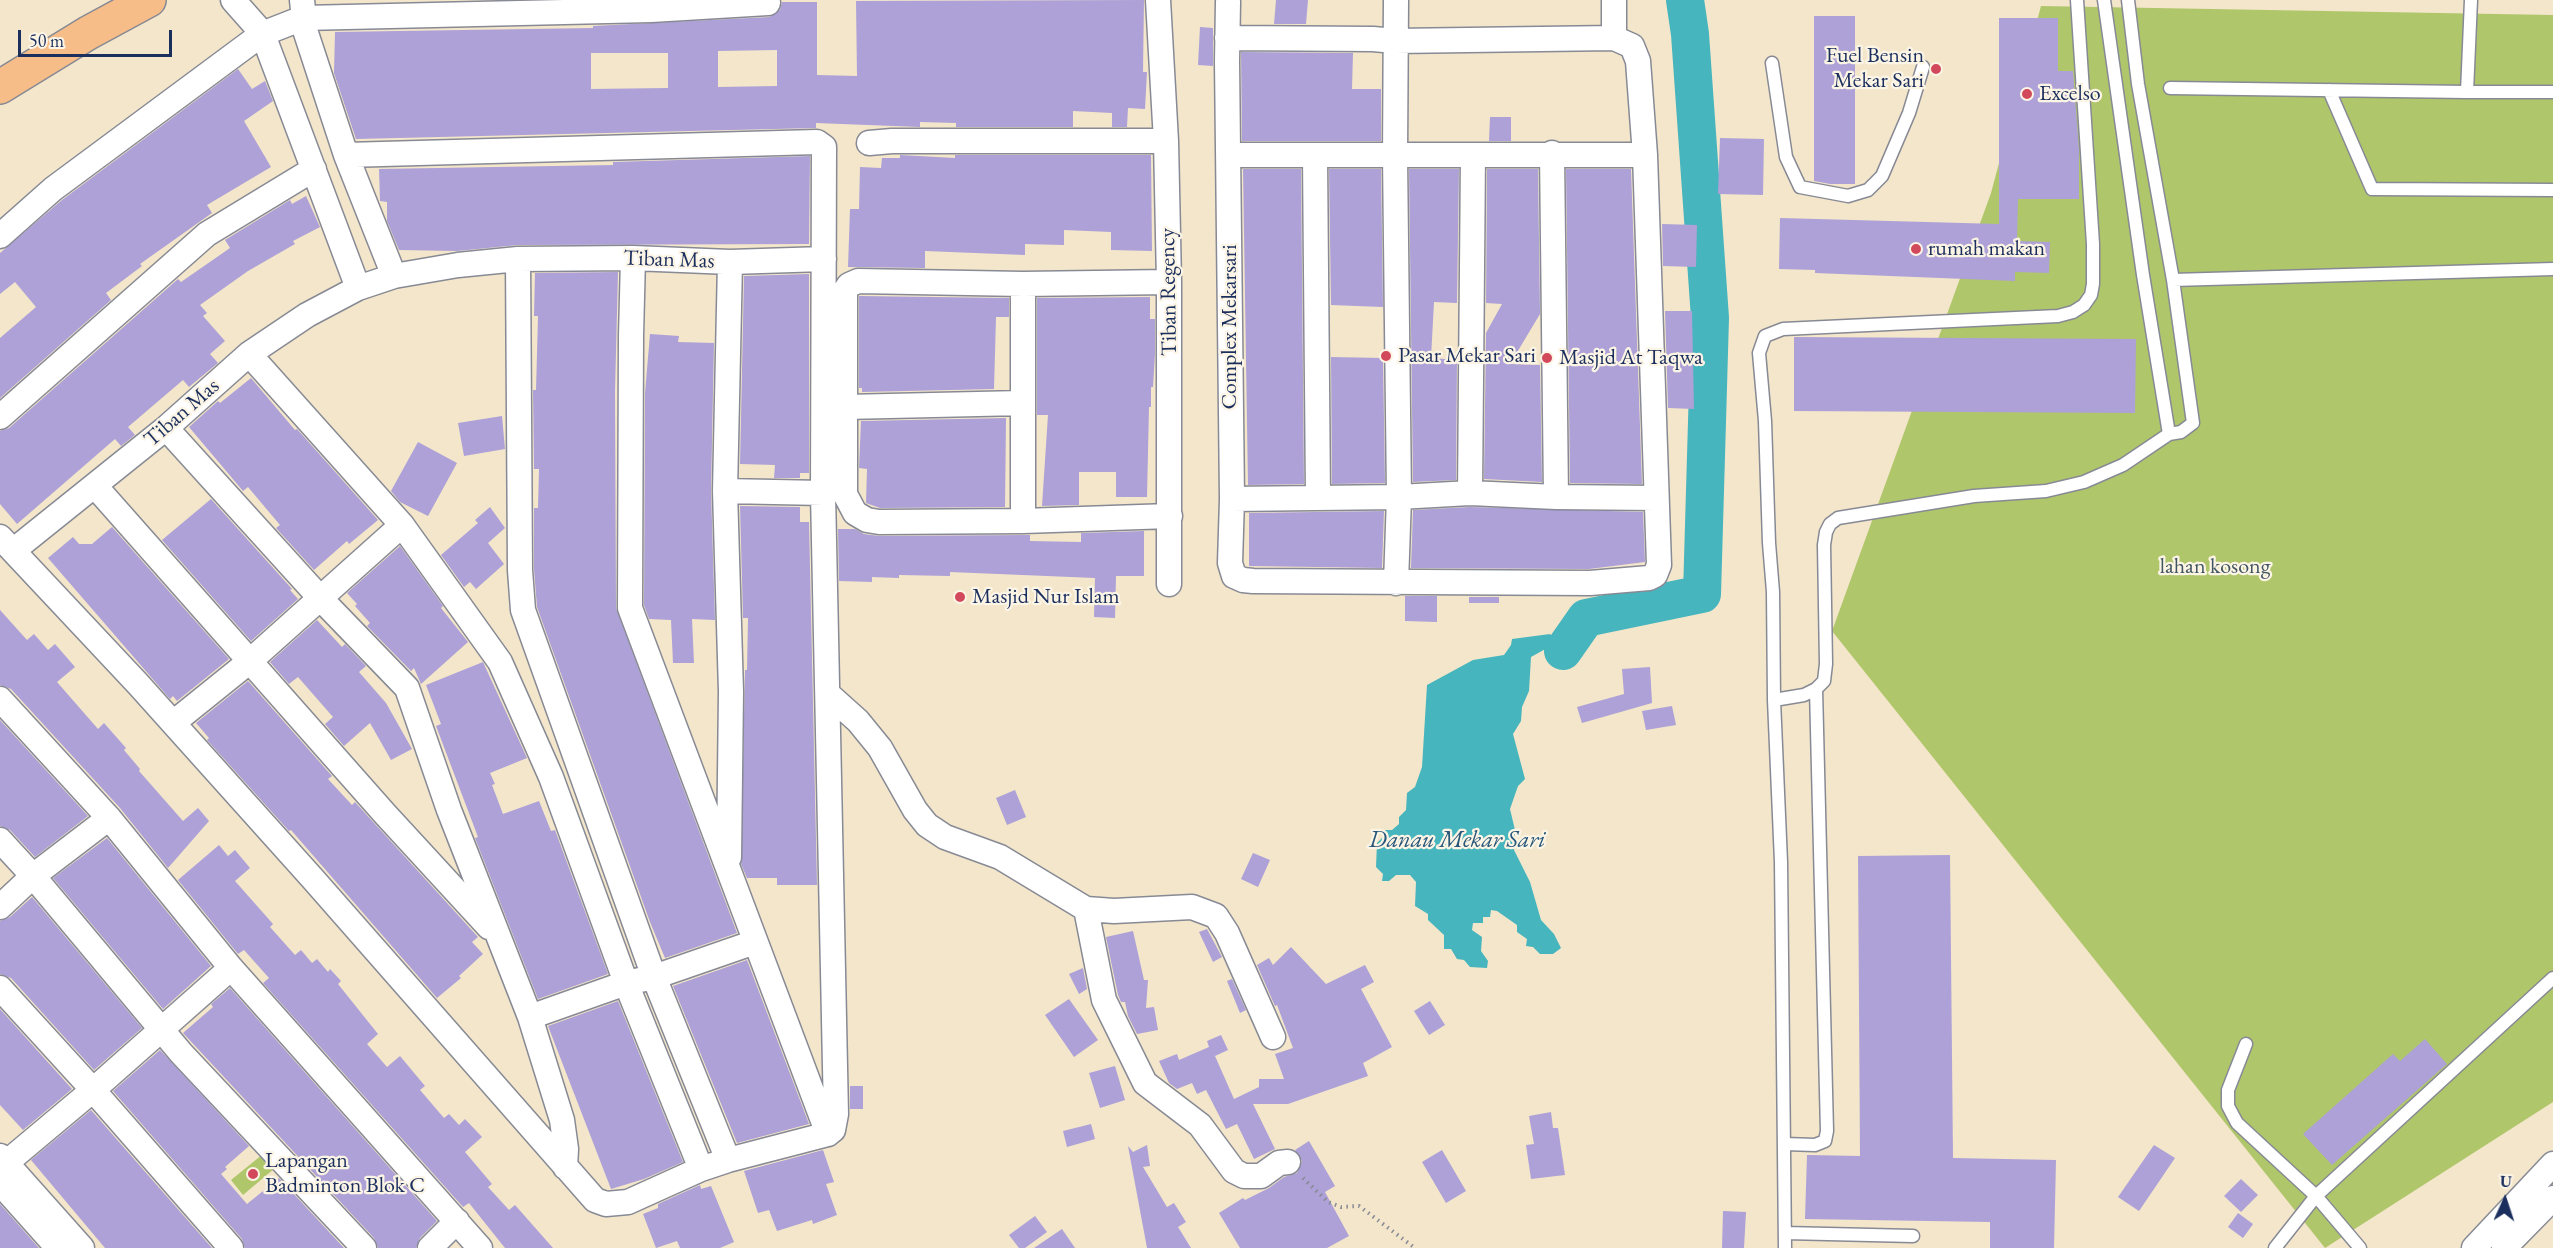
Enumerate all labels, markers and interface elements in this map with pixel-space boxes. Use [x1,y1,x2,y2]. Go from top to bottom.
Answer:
scale bar [21,18,176,56]
text: 50 m [29,29,64,52]
place label: Fuel Bensin Mekar Sari [1826,43,1924,94]
marker: Fuel Bensin Mekar Sari [1929,62,1943,76]
place label: Excelso [2039,81,2101,107]
marker: Excelso [2020,87,2034,101]
street label: Tiban Regency [1155,228,1183,356]
place label: rumah makan [1928,236,2045,262]
marker: rumah makan [1909,242,1923,256]
street label: Complex Mekarsari [1217,244,1243,410]
street label: Tiban Mas [623,245,715,275]
place label: Pasar Mekar Sari [1398,343,1536,369]
place label: Masjid At Taqwa [1559,345,1703,371]
marker: Pasar Mekar Sari [1379,349,1393,363]
marker: Masjid At Taqwa [1540,351,1554,365]
street label: Tiban Mas [139,373,225,453]
park label: lahan kosong [2160,554,2270,580]
place label: Masjid Nur Islam [972,584,1120,610]
marker: Masjid Nur Islam [953,590,967,604]
water label: Danau Mekar Sari [1369,826,1545,854]
place label: Lapangan Badminton Blok C [265,1148,425,1200]
marker: Lapangan Badminton Blok C [246,1167,260,1181]
north arrow [2475,1170,2535,1230]
text: U [2499,1171,2512,1192]

